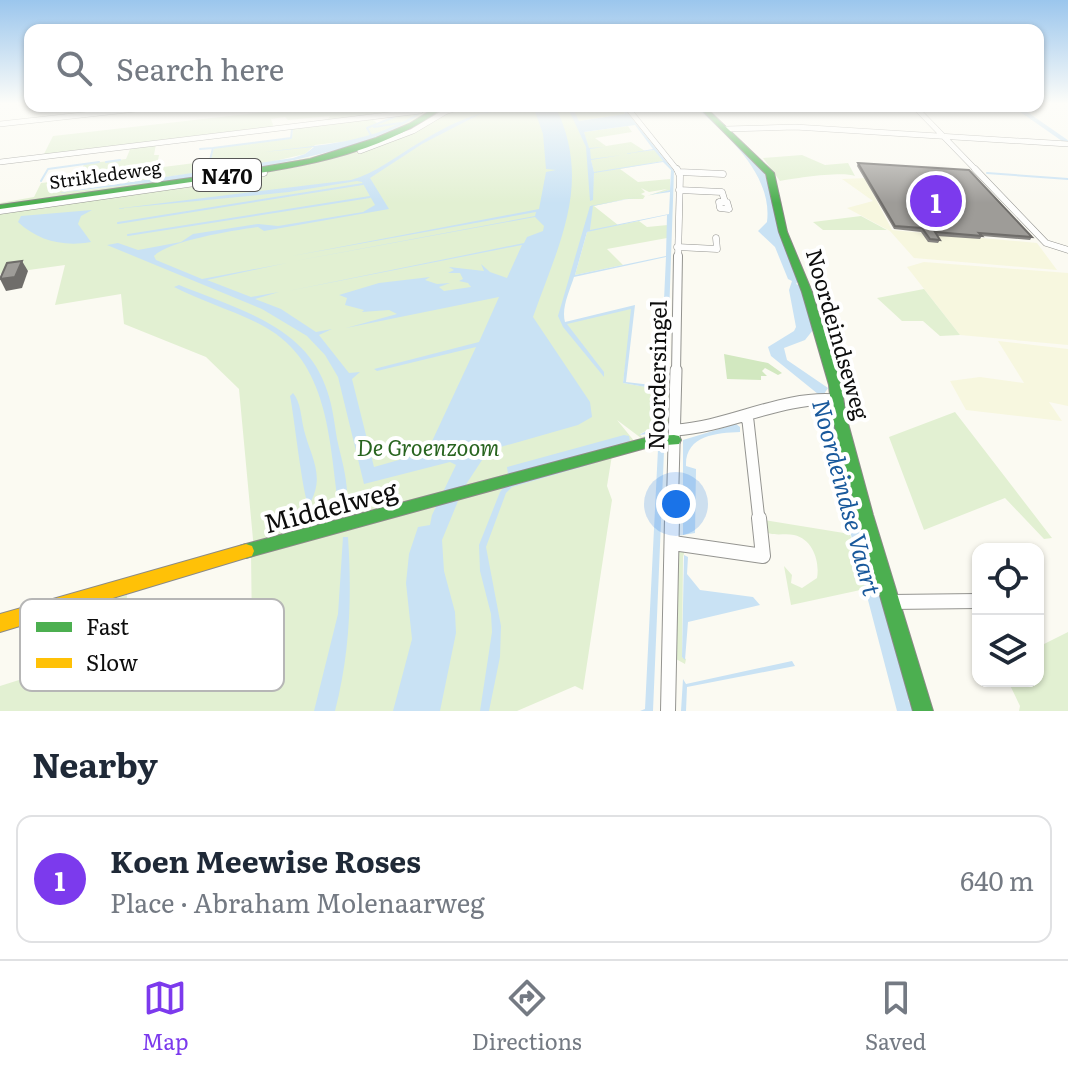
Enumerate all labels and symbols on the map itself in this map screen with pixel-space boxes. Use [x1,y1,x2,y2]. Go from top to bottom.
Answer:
street label: Strikledeweg [47,153,164,195]
road number: N470 [193,159,261,191]
pin: 1 [910,171,962,231]
street label: Noordeindseweg [799,245,879,424]
street label: Noordersingel [638,300,674,450]
water label: Noordeindse Vaart [805,395,891,599]
park label: De Groenzoom [356,430,500,463]
street label: Middelweg [259,468,402,542]
your location [656,484,696,524]
legend [20,599,284,691]
text: Fast [86,609,129,642]
text: Slow [86,645,138,678]

